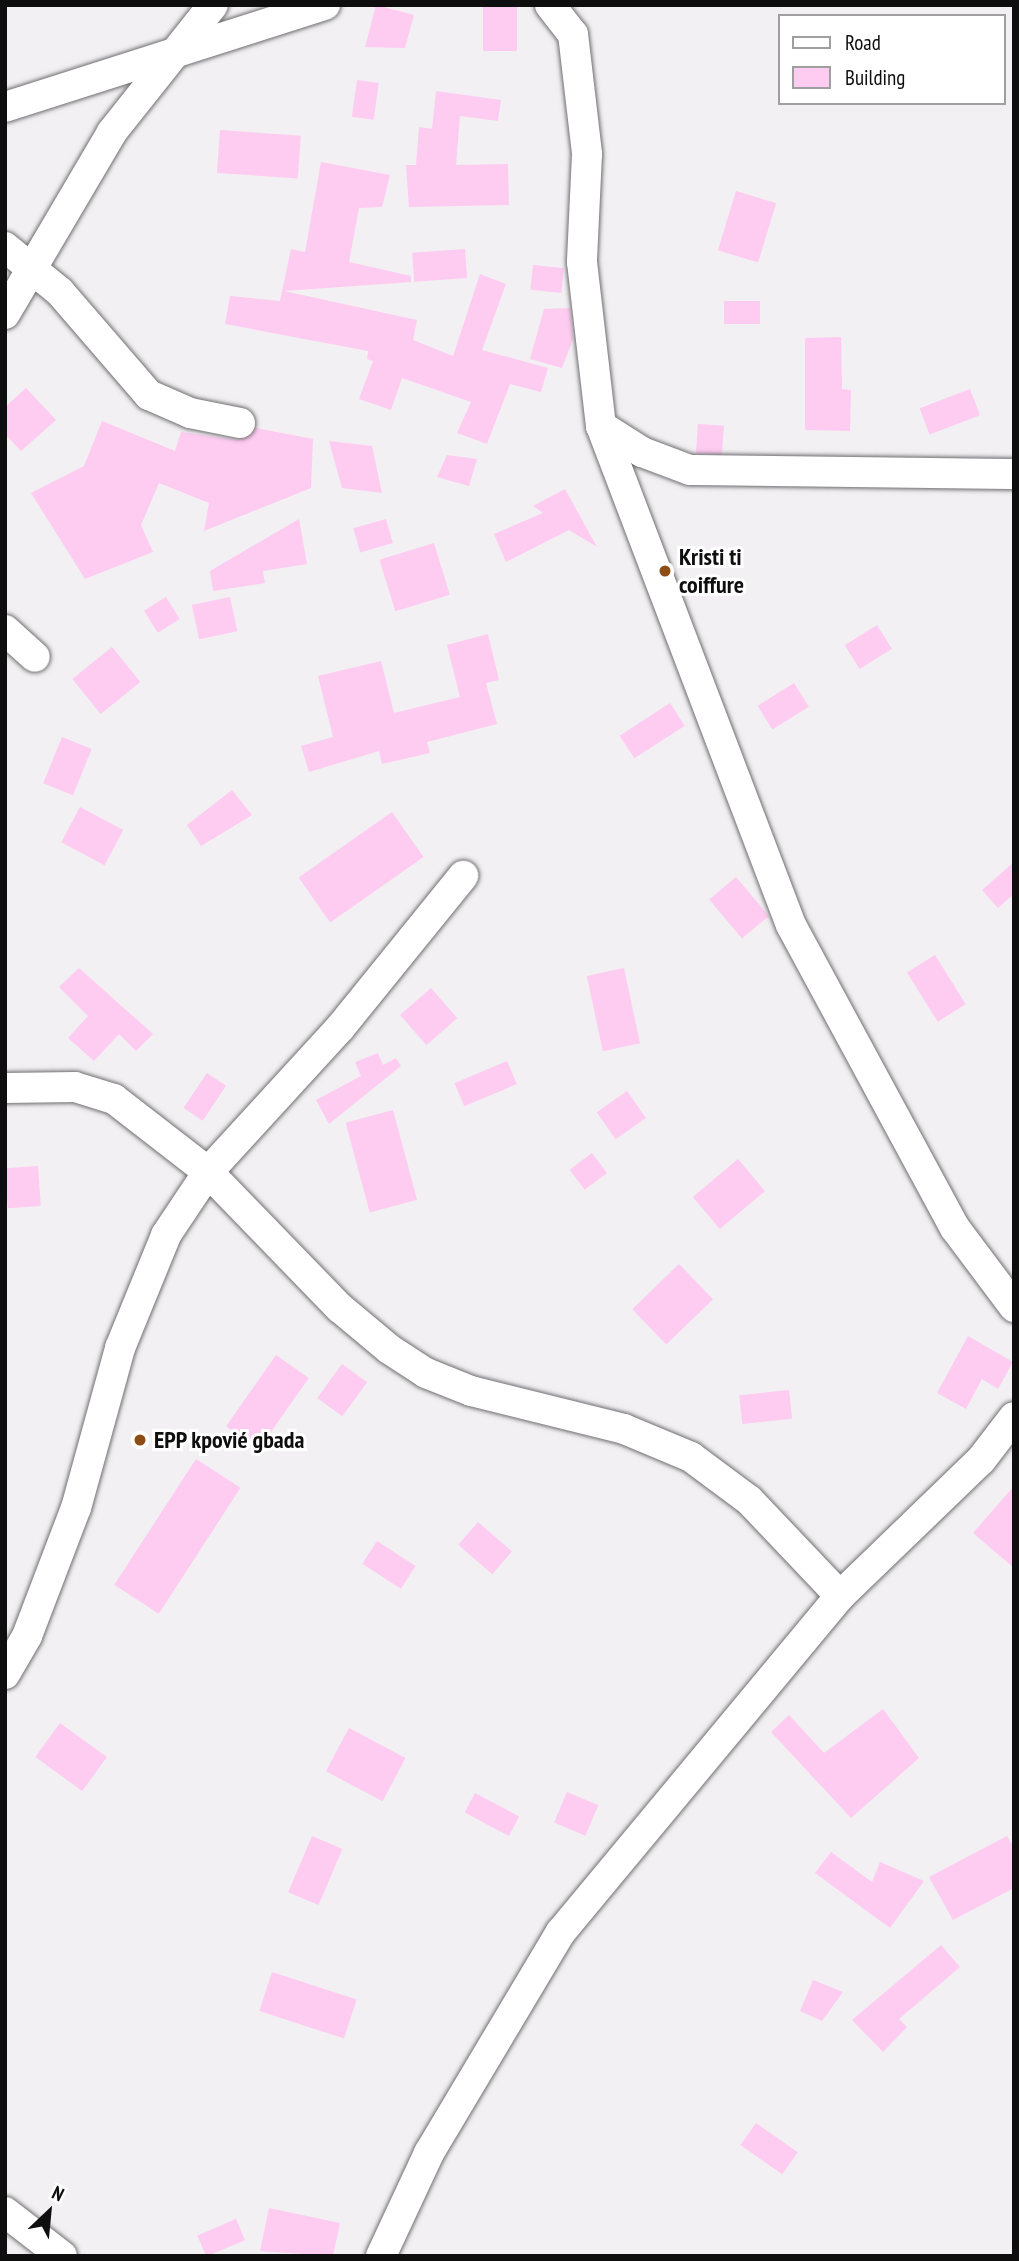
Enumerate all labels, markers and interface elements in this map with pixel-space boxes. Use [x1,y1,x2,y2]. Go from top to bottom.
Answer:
legend [778,14,1005,105]
text: Road [845,29,881,56]
text: Building [845,64,905,91]
place label: Kristi ti coiffure [679,543,744,599]
marker: Kristi ti coiffure [657,563,673,579]
place label: EPP kpovié gbada [154,1426,305,1454]
marker: EPP kpovié gbada [132,1432,148,1448]
north arrow [14,2177,84,2247]
text: N [48,2180,68,2206]

